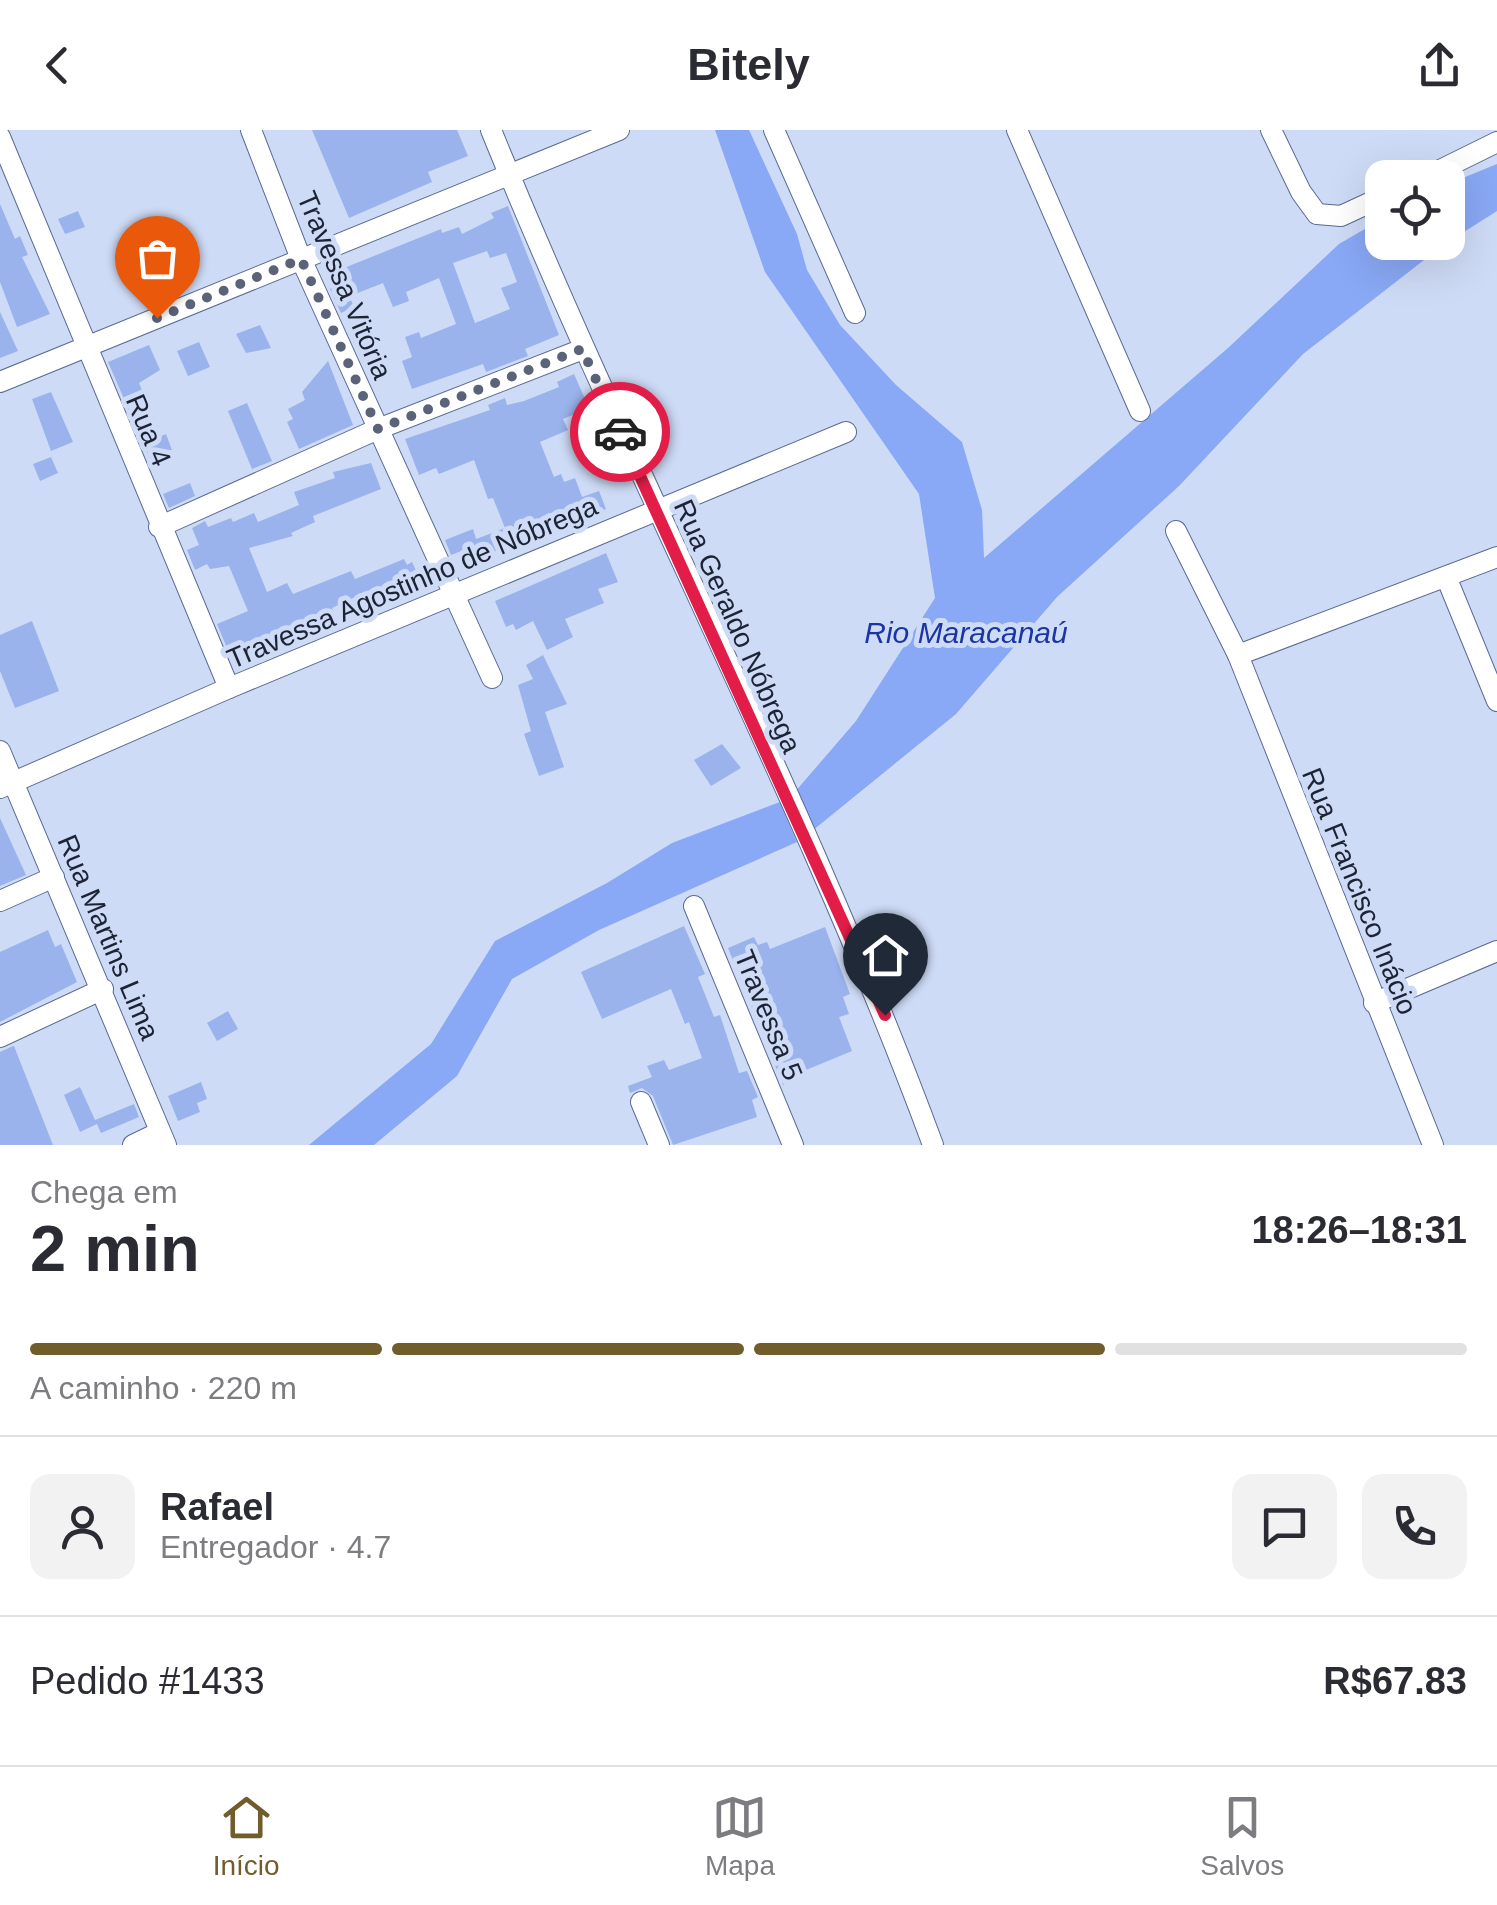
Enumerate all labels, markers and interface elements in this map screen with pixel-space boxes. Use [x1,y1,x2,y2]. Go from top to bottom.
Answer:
icon: back [30,38,85,93]
icon: share [1412,38,1467,93]
text: Bitely [687,39,810,90]
map controls [1365,160,1465,260]
button: locate [1365,160,1465,260]
street label: Travessa Vitória [291,187,398,384]
pin [115,216,200,319]
icon: bag [130,231,185,286]
courier [570,382,670,482]
street label: Rua 4 [120,390,177,471]
icon: car [593,405,648,460]
street label: Travessa Agostinho de Nóbrega [222,490,602,675]
street label: Rua Geraldo Nóbrega [668,495,808,758]
water label: Rio Maracanaú [864,616,1068,649]
street label: Rua Francisco Inácio [1296,763,1423,1019]
street label: Rua Martins Lima [51,830,166,1045]
pin [843,913,928,1016]
icon: home [858,928,913,983]
street label: Travessa 5 [728,946,809,1085]
text: Chega em [30,1174,178,1210]
text: 18:26–18:31 [1251,1209,1467,1251]
text: 2 min [30,1212,200,1285]
text: A caminho · 220 m [30,1370,297,1406]
button: person [30,1474,135,1579]
button: chat [1232,1474,1337,1579]
button: phone [1362,1474,1467,1579]
text: Rafael [160,1486,274,1528]
text: Entregador · 4.7 [160,1529,391,1565]
text: Pedido #1433 [30,1660,265,1702]
text: R$67.83 [1323,1660,1467,1702]
tab: Início [213,1790,280,1882]
tab: Mapa [705,1790,775,1882]
tab: Salvos [1200,1790,1284,1882]

